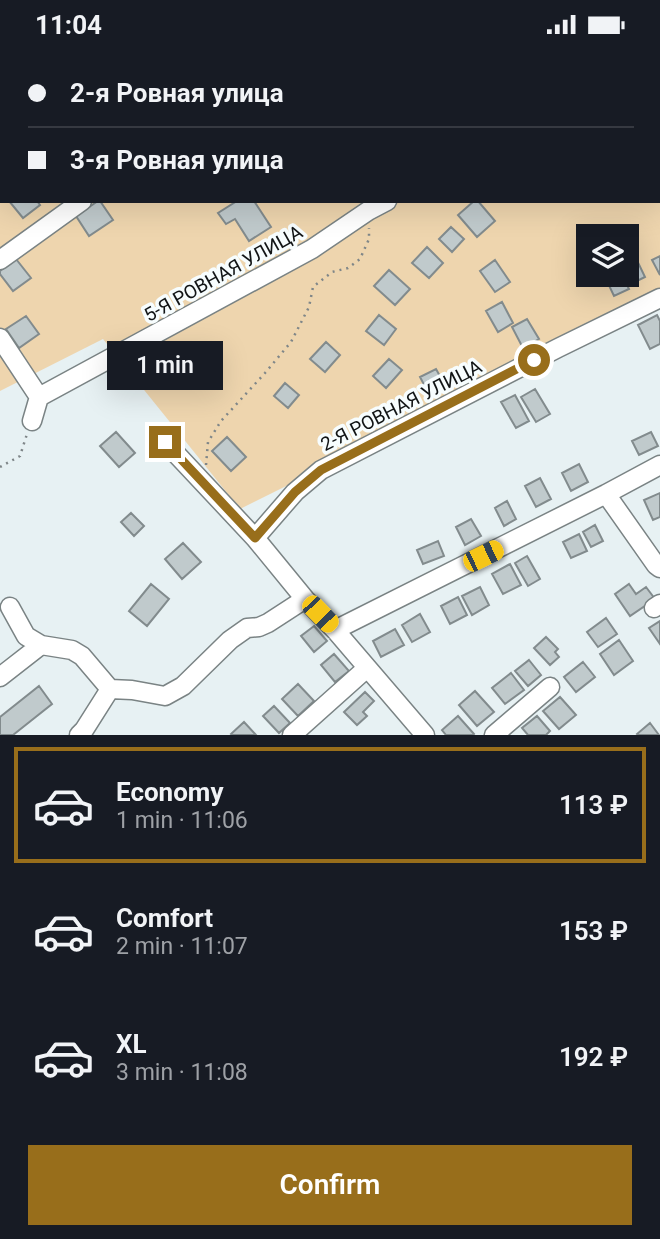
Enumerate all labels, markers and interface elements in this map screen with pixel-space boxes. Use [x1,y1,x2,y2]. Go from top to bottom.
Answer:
text: 11:04 [35,10,102,40]
text: 2-я Ровная улица [70,78,284,108]
text: 3-я Ровная улица [70,145,284,175]
street label: 5-Я РОВНАЯ УЛИЦА [140,220,307,327]
map controls [576,224,639,287]
button: layers [576,224,639,287]
callout: 1 min [107,341,223,389]
route start [518,344,550,376]
text: 1 min [136,352,194,379]
street label: 2-Я РОВНАЯ УЛИЦА [317,355,486,456]
route end [149,426,181,458]
car [460,537,507,575]
car [298,592,343,636]
icon: car [32,774,95,837]
text: Economy [116,777,223,807]
text: 113 ₽ [559,790,628,820]
text: 1 min · 11:06 [116,807,248,834]
icon: car [32,900,95,963]
text: Comfort [116,903,213,933]
text: 153 ₽ [559,916,628,946]
text: 2 min · 11:07 [116,933,248,960]
icon: car [32,1026,95,1089]
text: XL [116,1029,147,1059]
text: 192 ₽ [559,1042,628,1072]
text: 3 min · 11:08 [116,1059,248,1086]
button: Confirm [28,1145,632,1225]

